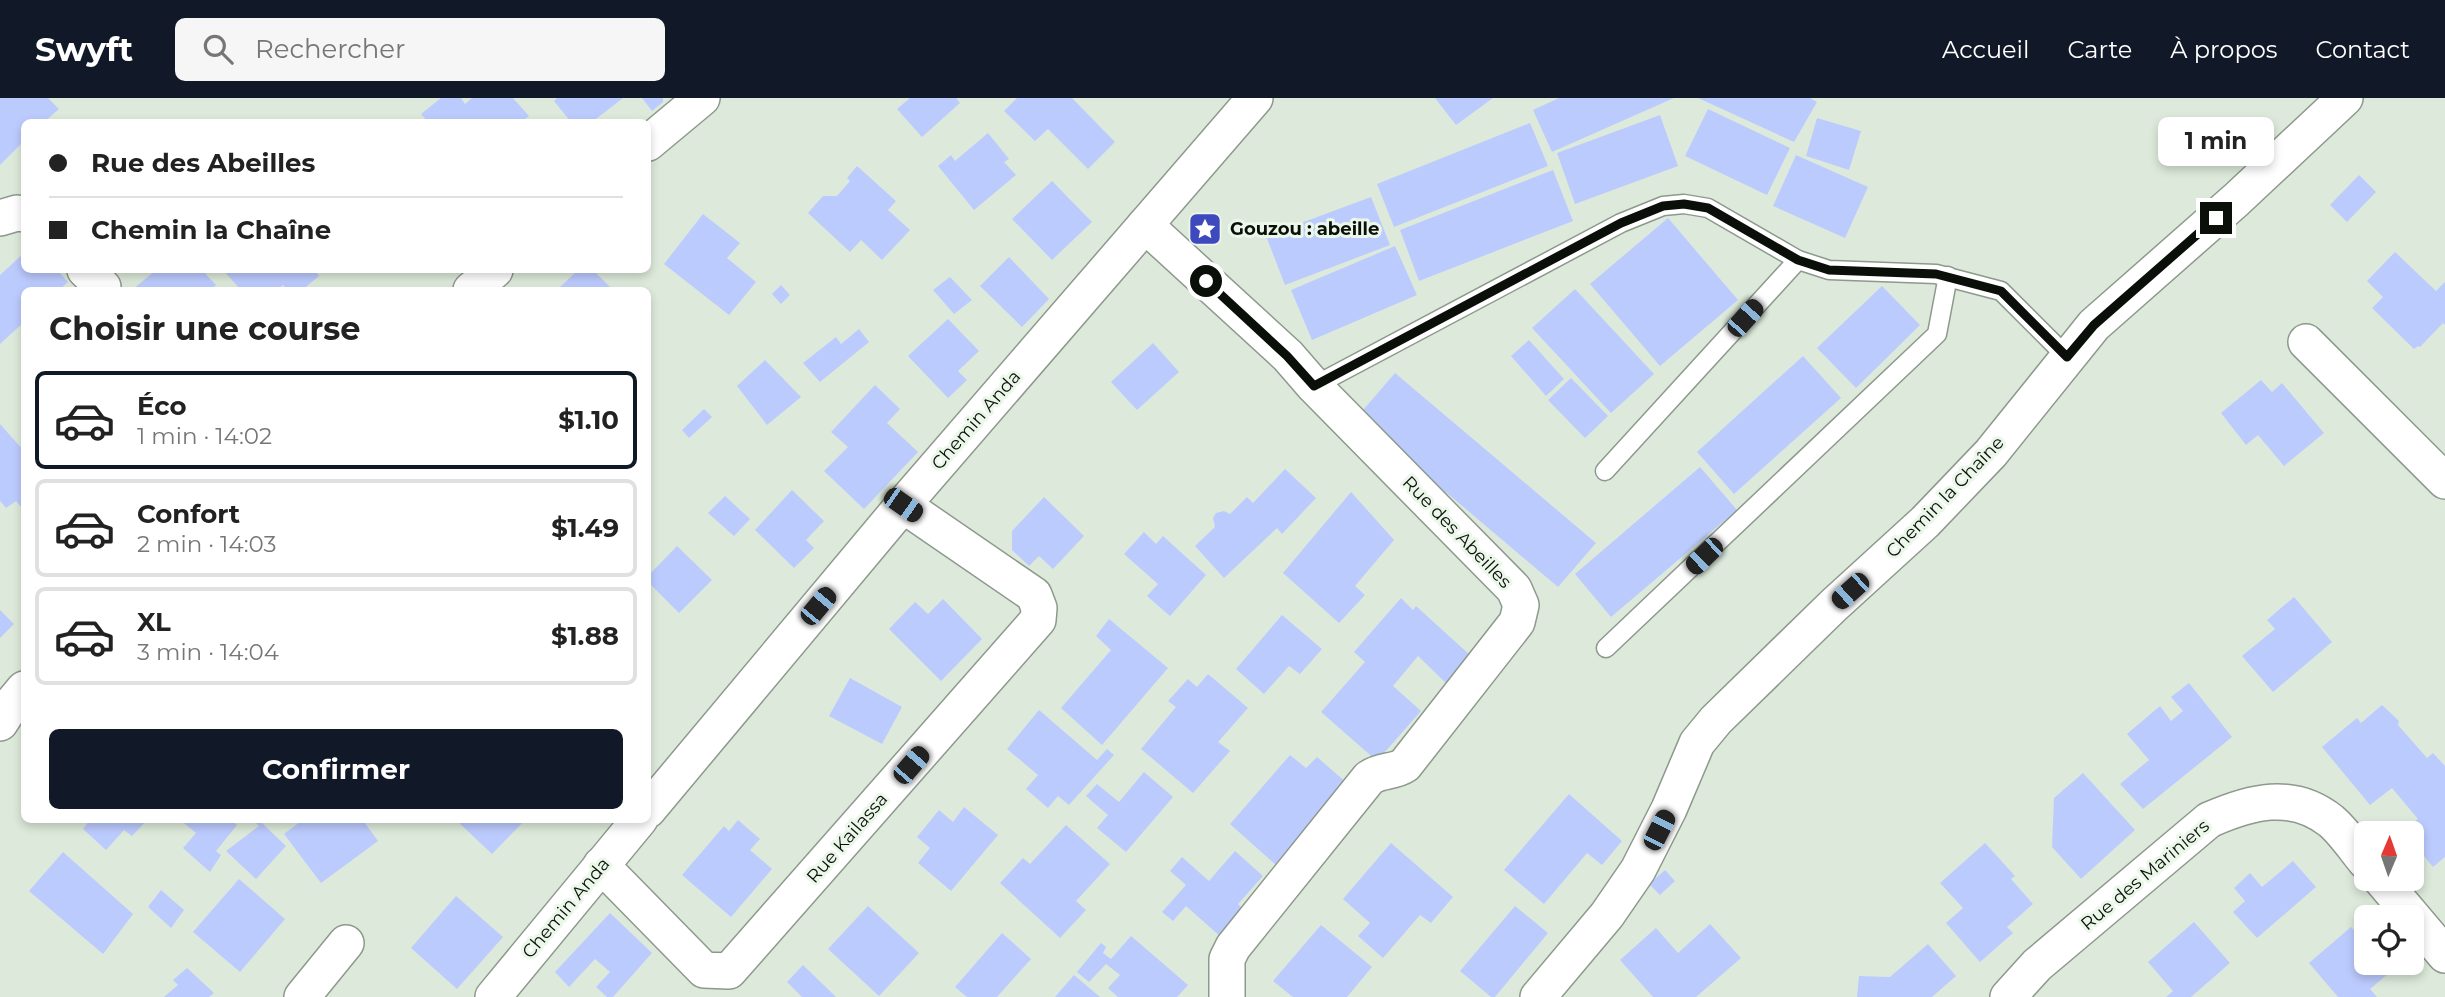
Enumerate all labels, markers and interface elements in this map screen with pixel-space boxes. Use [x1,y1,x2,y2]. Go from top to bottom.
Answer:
search box [175,18,665,81]
text: Swyft [35,29,133,69]
icon: search [199,30,237,68]
text: Rechercher [255,33,406,65]
text: Accueil [1942,35,2029,64]
text: Carte [2067,35,2132,64]
text: À propos [2170,35,2277,64]
text: Contact [2315,35,2410,64]
callout: 1 min [2158,116,2274,166]
text: 1 min [2185,127,2247,155]
text: Rue des Abeilles [91,147,315,179]
route end [2200,202,2232,234]
place icon: Gouzou : abeille [1186,210,1224,248]
text: Chemin la Chaîne [91,214,331,246]
place label: Gouzou : abeille [1230,218,1379,240]
route start [1190,265,1222,297]
car [1724,295,1767,341]
text: Choisir une course [49,309,361,348]
street label: Chemin Anda [927,366,1025,474]
icon: car [53,389,116,452]
text: Éco [137,390,187,422]
text: $1.10 [558,404,619,436]
text: 1 min · 14:02 [137,422,272,450]
street label: Chemin la Chaîne [1881,432,2009,562]
street label: Rue des Abeilles [1398,471,1516,593]
car [880,484,927,526]
icon: car [53,497,116,560]
text: Confort [137,498,240,530]
text: $1.49 [551,512,619,544]
text: 2 min · 14:03 [137,530,277,558]
car [1682,534,1727,578]
car [1828,569,1873,613]
car [797,583,840,629]
icon: car [53,605,116,668]
text: XL [137,606,171,638]
text: $1.88 [551,620,619,652]
text: 3 min · 14:04 [137,638,279,666]
button: Confirmer [49,729,623,809]
car [890,742,933,788]
street label: Rue Kailassa [802,788,892,888]
car [1641,807,1678,853]
street label: Rue des Mariniers [2076,815,2214,935]
north arrow [2354,821,2424,891]
map controls [2354,821,2424,975]
street label: Chemin Anda [518,853,614,963]
button: locate [2354,905,2424,975]

